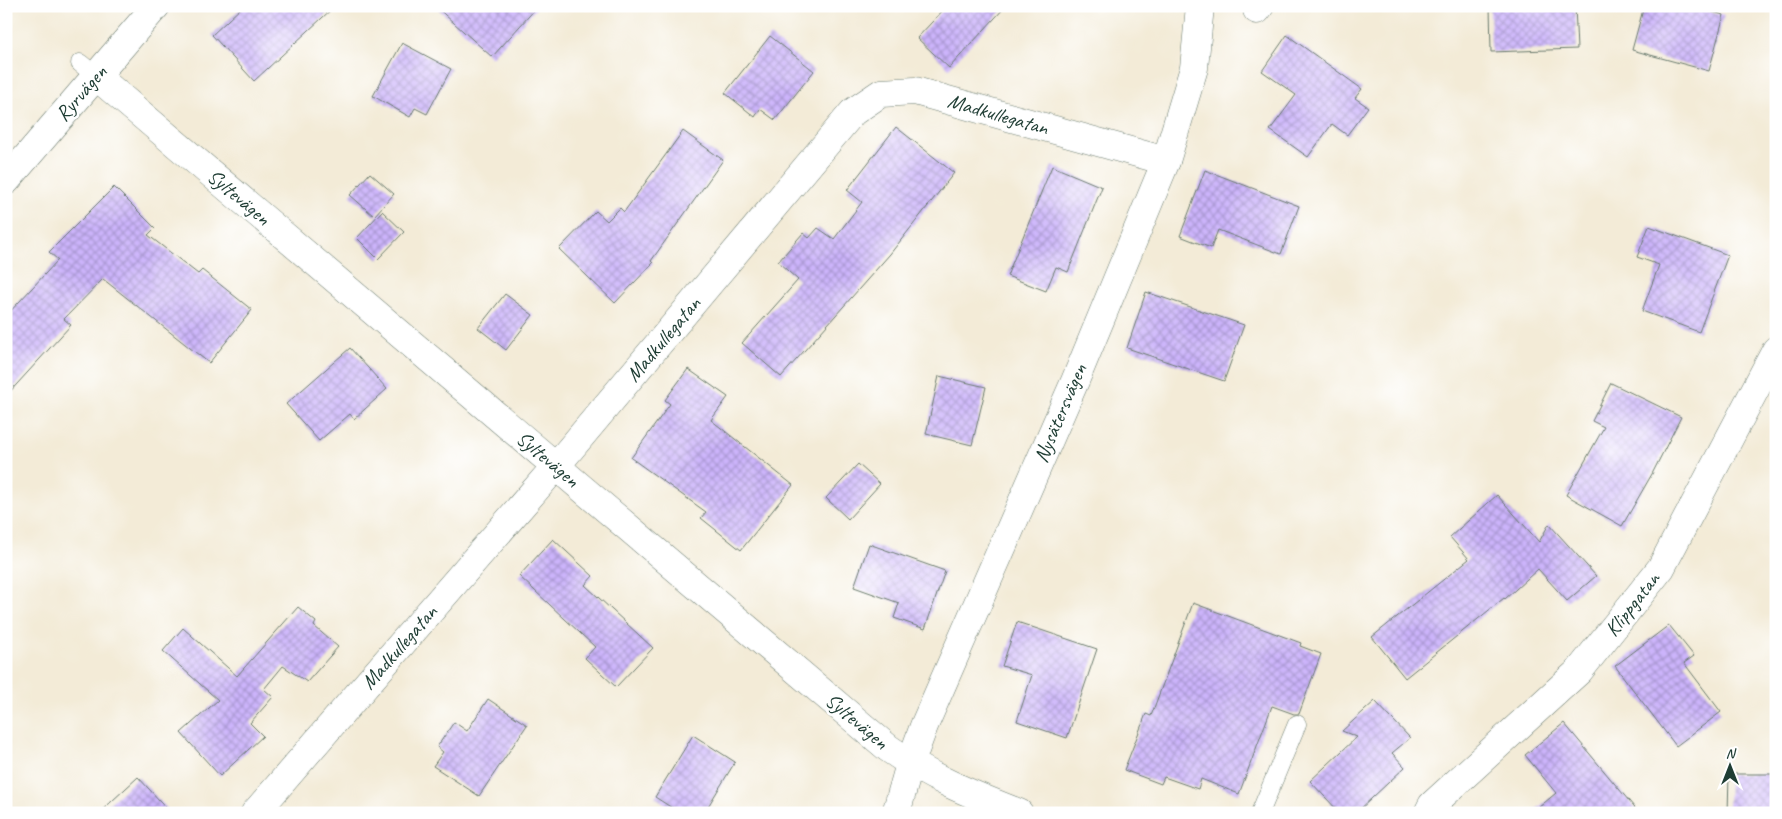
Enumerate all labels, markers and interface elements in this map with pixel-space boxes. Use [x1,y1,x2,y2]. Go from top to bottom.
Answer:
street label: Ryrvägen [50,59,113,126]
street label: Madkullegatan [945,87,1052,141]
street label: Syltevägen [202,163,276,231]
street label: Madkullegatan [620,291,707,387]
street label: Nysätersvägen [1028,359,1093,466]
street label: Syltevägen [511,425,585,493]
street label: Klippgatan [1599,565,1666,642]
street label: Madkullegatan [355,599,443,695]
street label: Syltevägen [820,687,894,755]
north arrow [1704,742,1754,792]
text: N [1726,745,1737,762]

